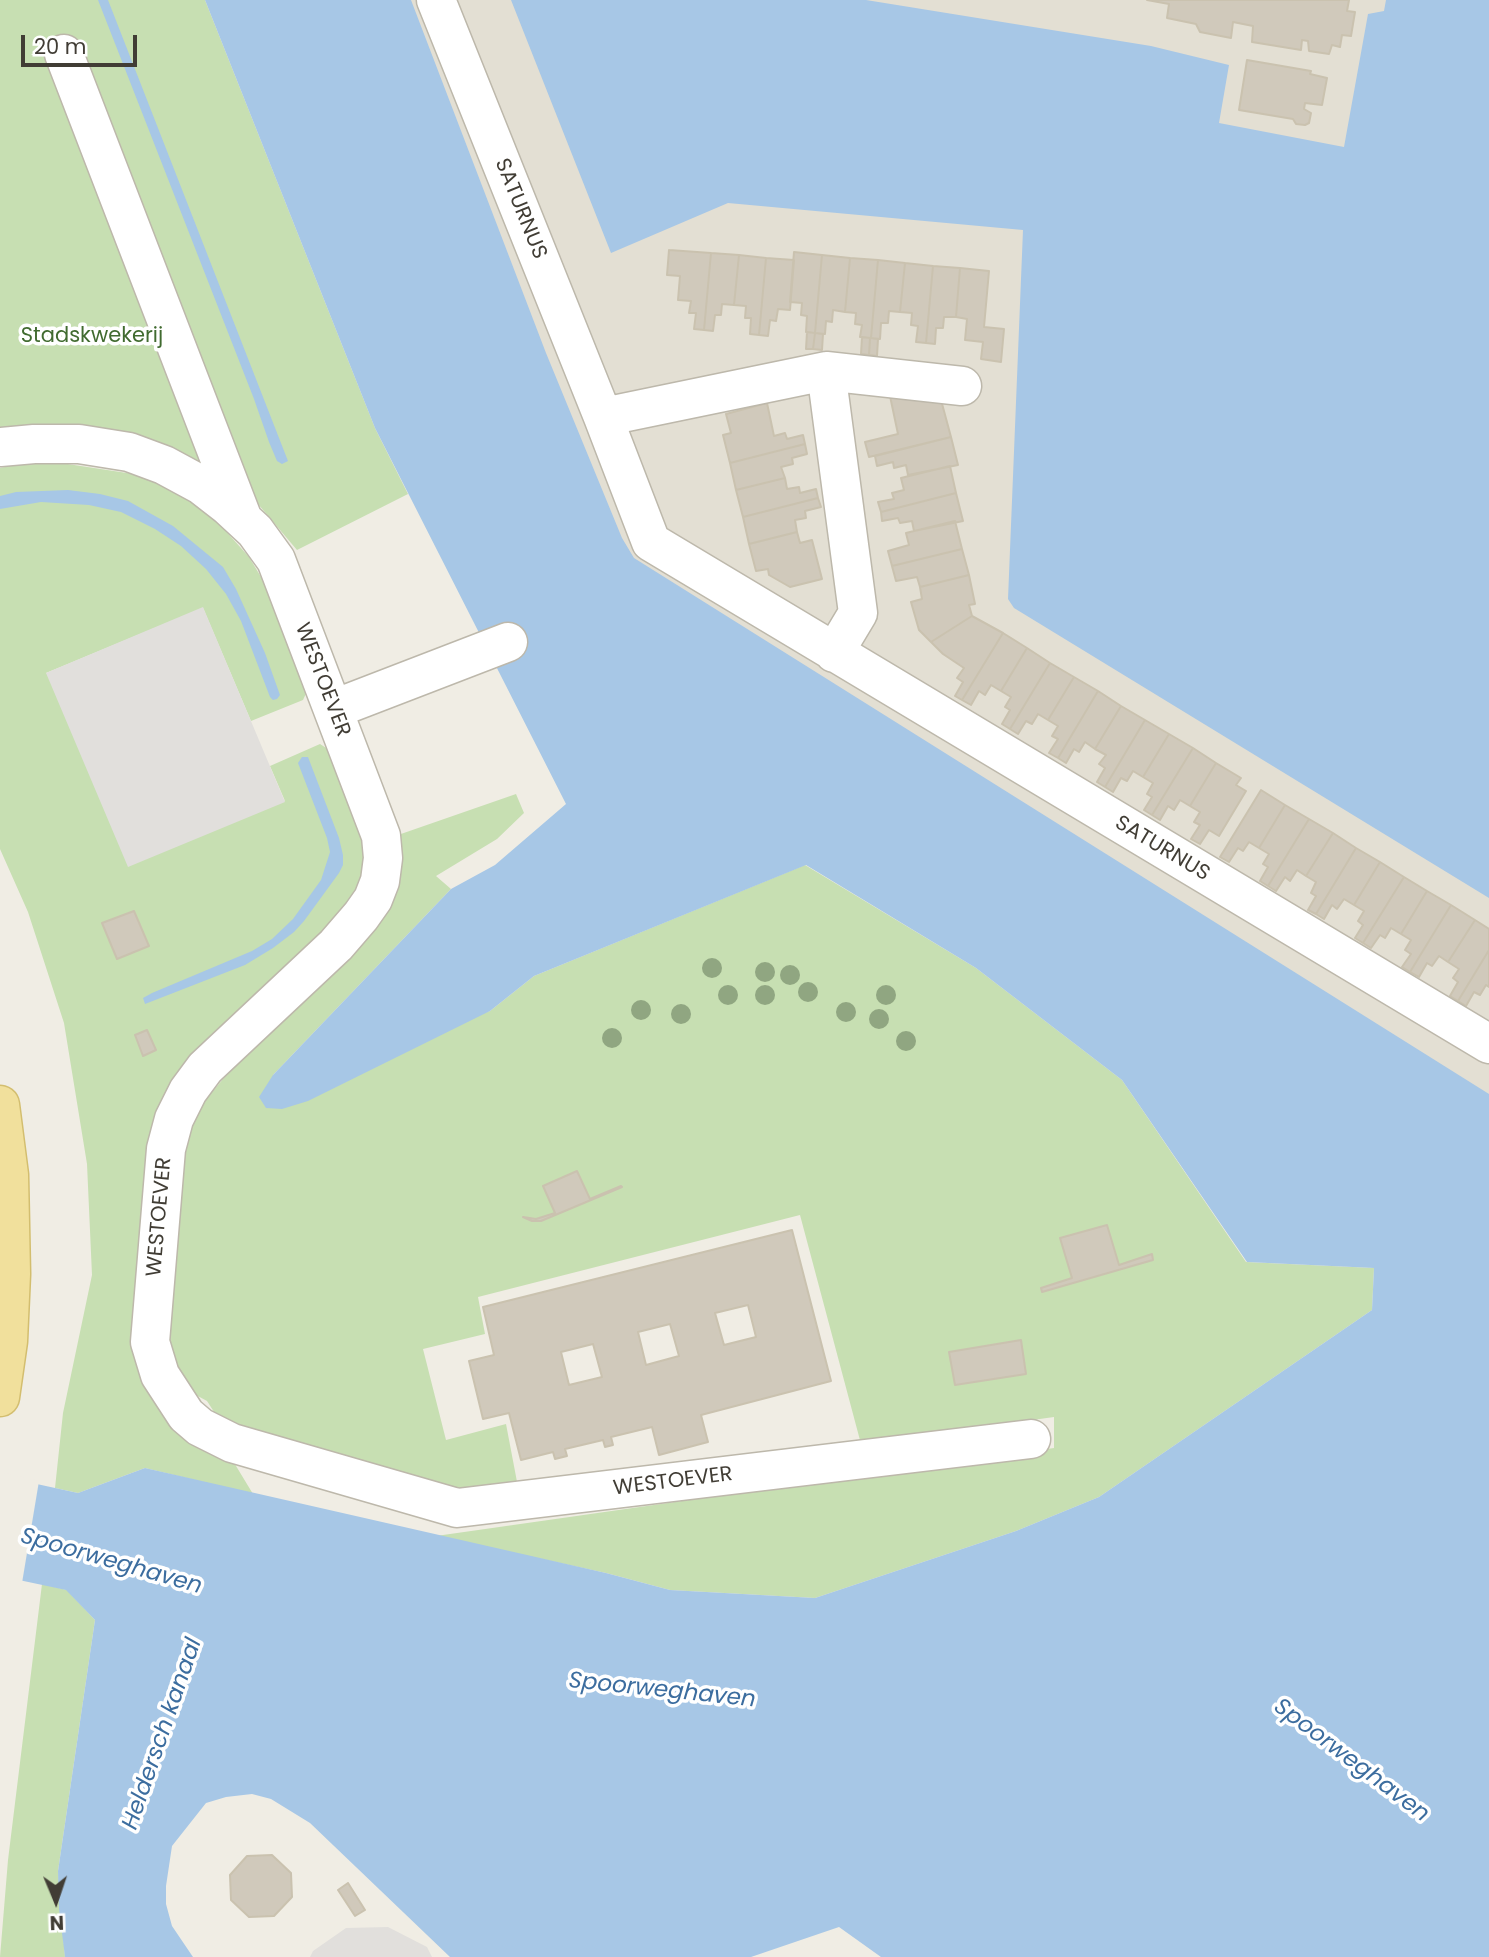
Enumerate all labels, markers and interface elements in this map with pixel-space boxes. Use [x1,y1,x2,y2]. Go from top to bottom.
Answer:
scale bar [24,21,140,65]
text: 20 m [34,32,87,61]
street label: SATURNUS [488,155,552,263]
park label: Stadskwekerij [21,324,163,350]
street label: WESTOEVER [289,619,355,741]
street label: SATURNUS [1110,811,1214,887]
street label: WESTOEVER [142,1156,178,1278]
street label: WESTOEVER [612,1462,734,1502]
water label: Spoorweghaven [17,1523,205,1601]
water label: Heldersch kanaal [117,1635,209,1833]
water label: Spoorweghaven [567,1667,757,1715]
water label: Spoorweghaven [1268,1693,1434,1829]
north arrow [21,1866,91,1936]
text: N [49,1909,64,1936]

